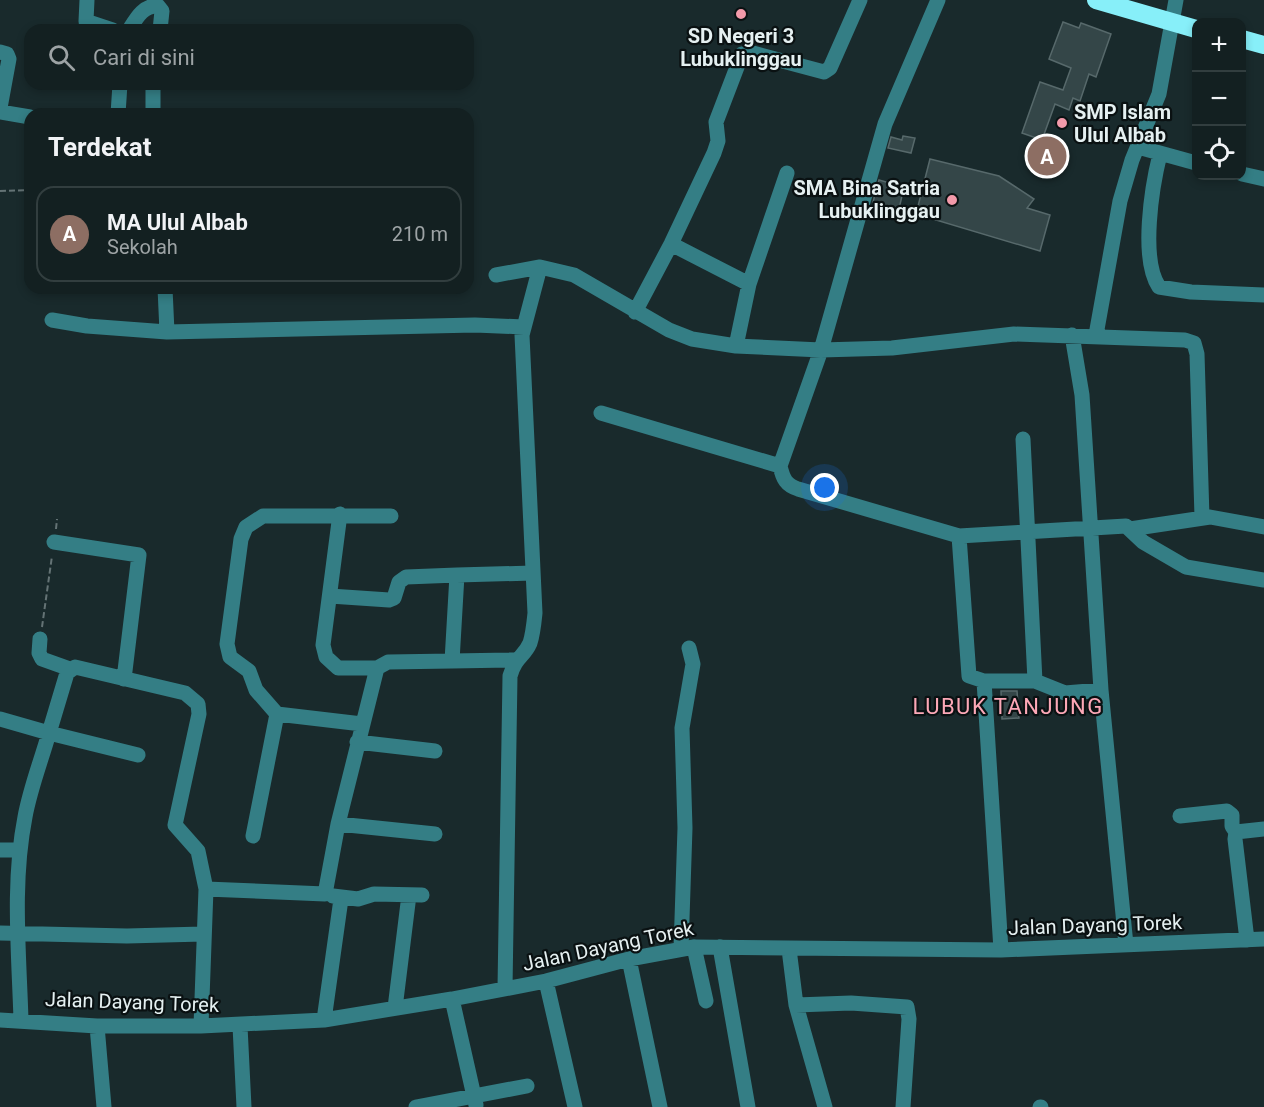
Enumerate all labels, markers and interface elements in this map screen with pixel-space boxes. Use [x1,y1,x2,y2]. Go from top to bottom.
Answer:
marker: SD Negeri 3 Lubuklinggau [734,7,748,21]
map controls [1192,18,1246,180]
button: + [1192,18,1246,72]
search box [24,24,474,90]
place label: SD Negeri 3 Lubuklinggau [680,24,802,71]
icon: search [45,41,78,74]
text: Cari di sini [93,45,195,70]
button: − [1192,72,1246,126]
place label: SMP Islam Ulul Albab [1074,100,1171,147]
marker: SMP Islam Ulul Albab [1055,116,1069,130]
button: locate [1192,126,1246,180]
text: Terdekat [48,132,152,162]
pin: A [1028,134,1066,178]
place label: SMA Bina Satria Lubuklinggau [794,176,940,223]
marker: SMA Bina Satria Lubuklinggau [945,193,959,207]
text: MA Ulul Albab [107,210,248,235]
text: A [63,222,76,246]
text: 210 m [392,222,448,246]
text: Sekolah [107,235,178,259]
your location [810,473,839,502]
district label: LUBUK TANJUNG [912,694,1104,719]
street label: Jalan Dayang Torek [1007,910,1183,940]
street label: Jalan Dayang Torek [520,916,697,976]
street label: Jalan Dayang Torek [44,987,220,1017]

